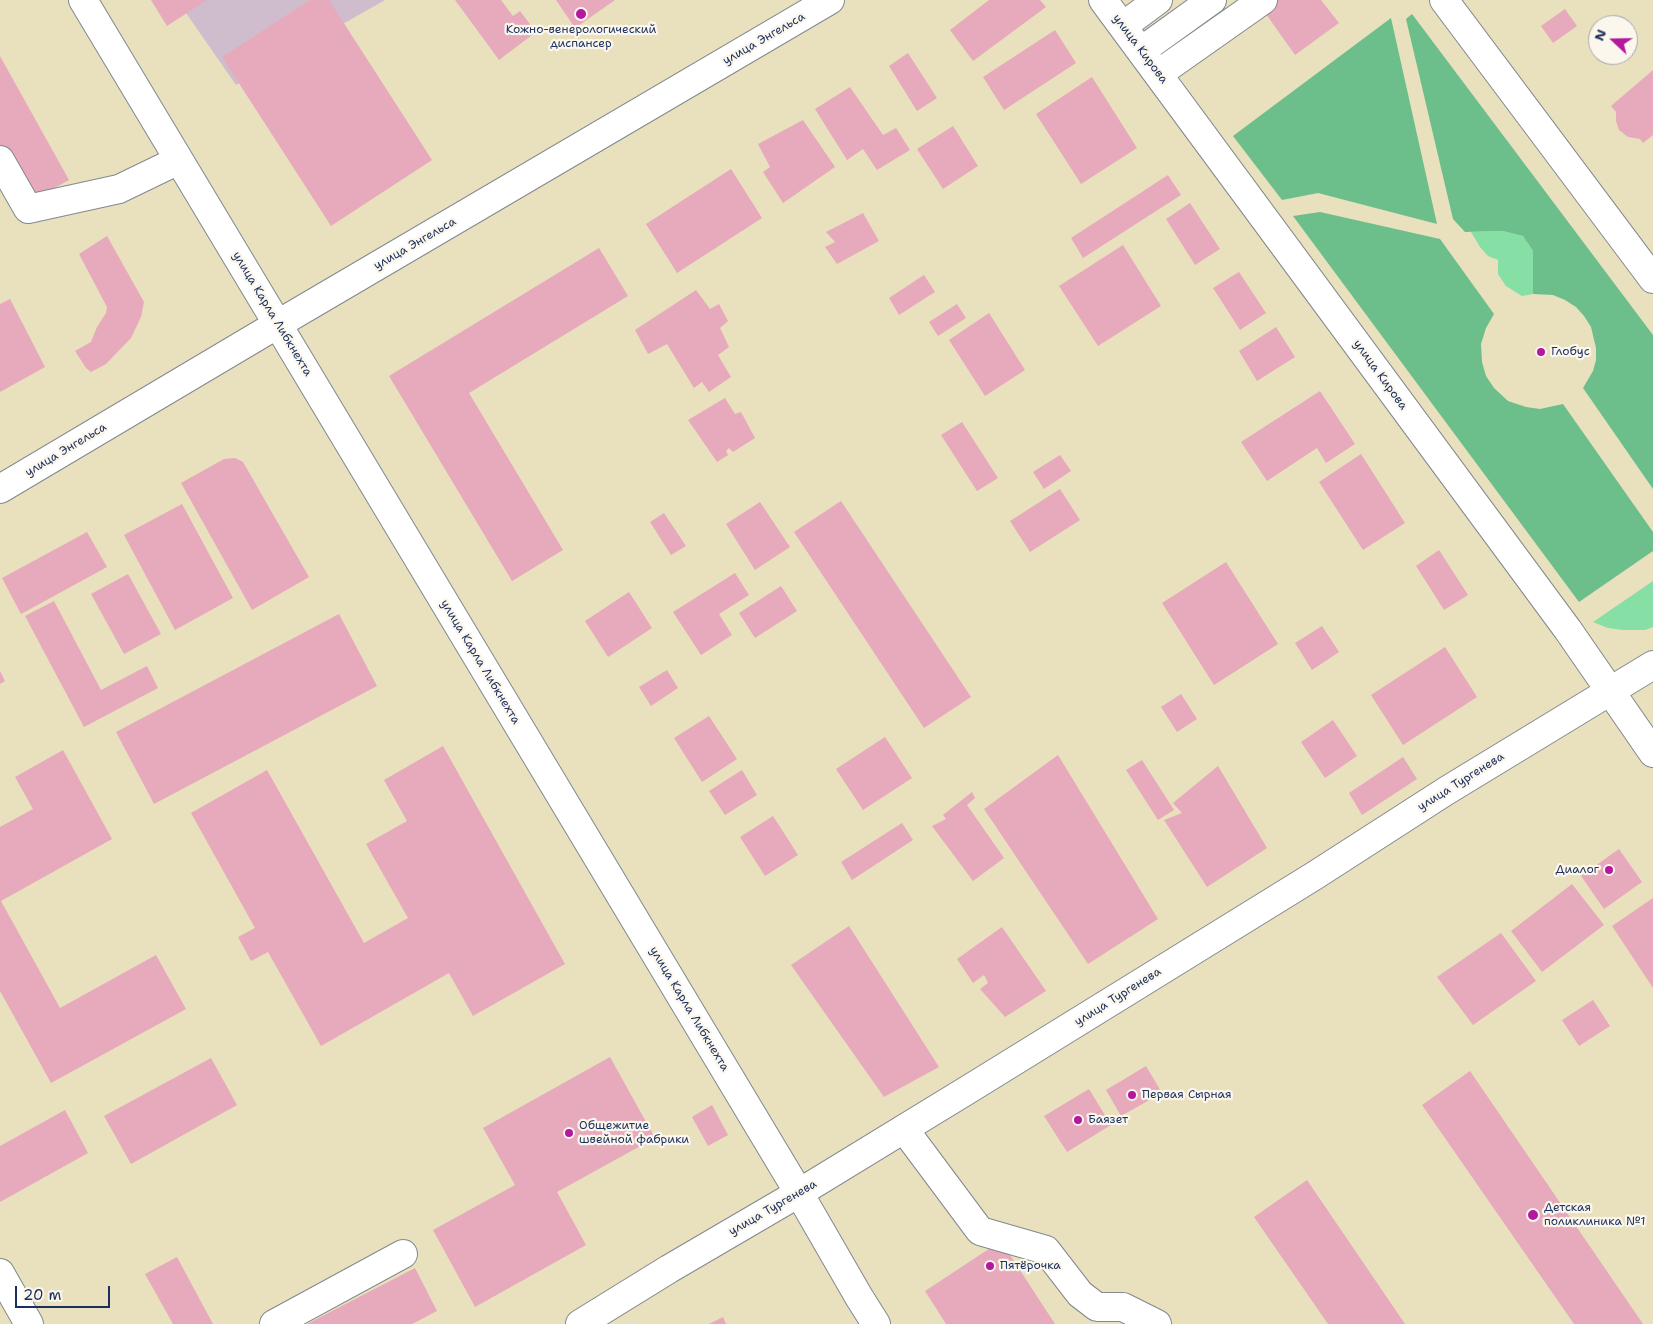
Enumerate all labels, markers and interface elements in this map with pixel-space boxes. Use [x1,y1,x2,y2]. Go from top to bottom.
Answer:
marker: Кожно-венерологический диспансер [574,7,588,21]
street label: улица Энгельса [720,10,808,68]
street label: улица Кирова [1109,11,1171,87]
north arrow [1588,15,1638,65]
place label: Кожно-венерологический диспансер [506,23,656,51]
text: N [1590,27,1610,43]
street label: улица Энгельса [371,215,459,273]
street label: улица Карла Либкнехта [229,249,315,379]
street label: улица Кирова [1350,337,1410,413]
place label: Глобус [1551,345,1590,359]
marker: Глобус [1535,346,1547,358]
street label: улица Энгельса [23,420,109,480]
street label: улица Карла Либкнехта [437,597,523,727]
street label: улица Тургенева [1415,750,1507,814]
place label: Диалог [1556,863,1599,877]
marker: Диалог [1603,864,1615,876]
street label: улица Карла Либкнехта [646,944,732,1074]
street label: улица Тургенева [1072,965,1164,1029]
place label: Первая Сырная [1142,1088,1232,1102]
marker: Первая Сырная [1126,1089,1138,1101]
place label: Баязет [1088,1113,1128,1127]
marker: Баязет [1072,1114,1084,1126]
place label: Общежитие швейной фабрики [579,1119,689,1147]
marker: Общежитие швейной фабрики [563,1127,575,1139]
street label: улица Тургенева [726,1177,820,1239]
place label: Детская поликлиника №1 [1544,1201,1645,1229]
marker: Детская поликлиника №1 [1526,1208,1540,1222]
place label: Пятёрочка [1000,1259,1061,1273]
marker: Пятёрочка [984,1260,996,1272]
scale bar [18,1276,112,1308]
text: 20 m [23,1285,62,1305]

